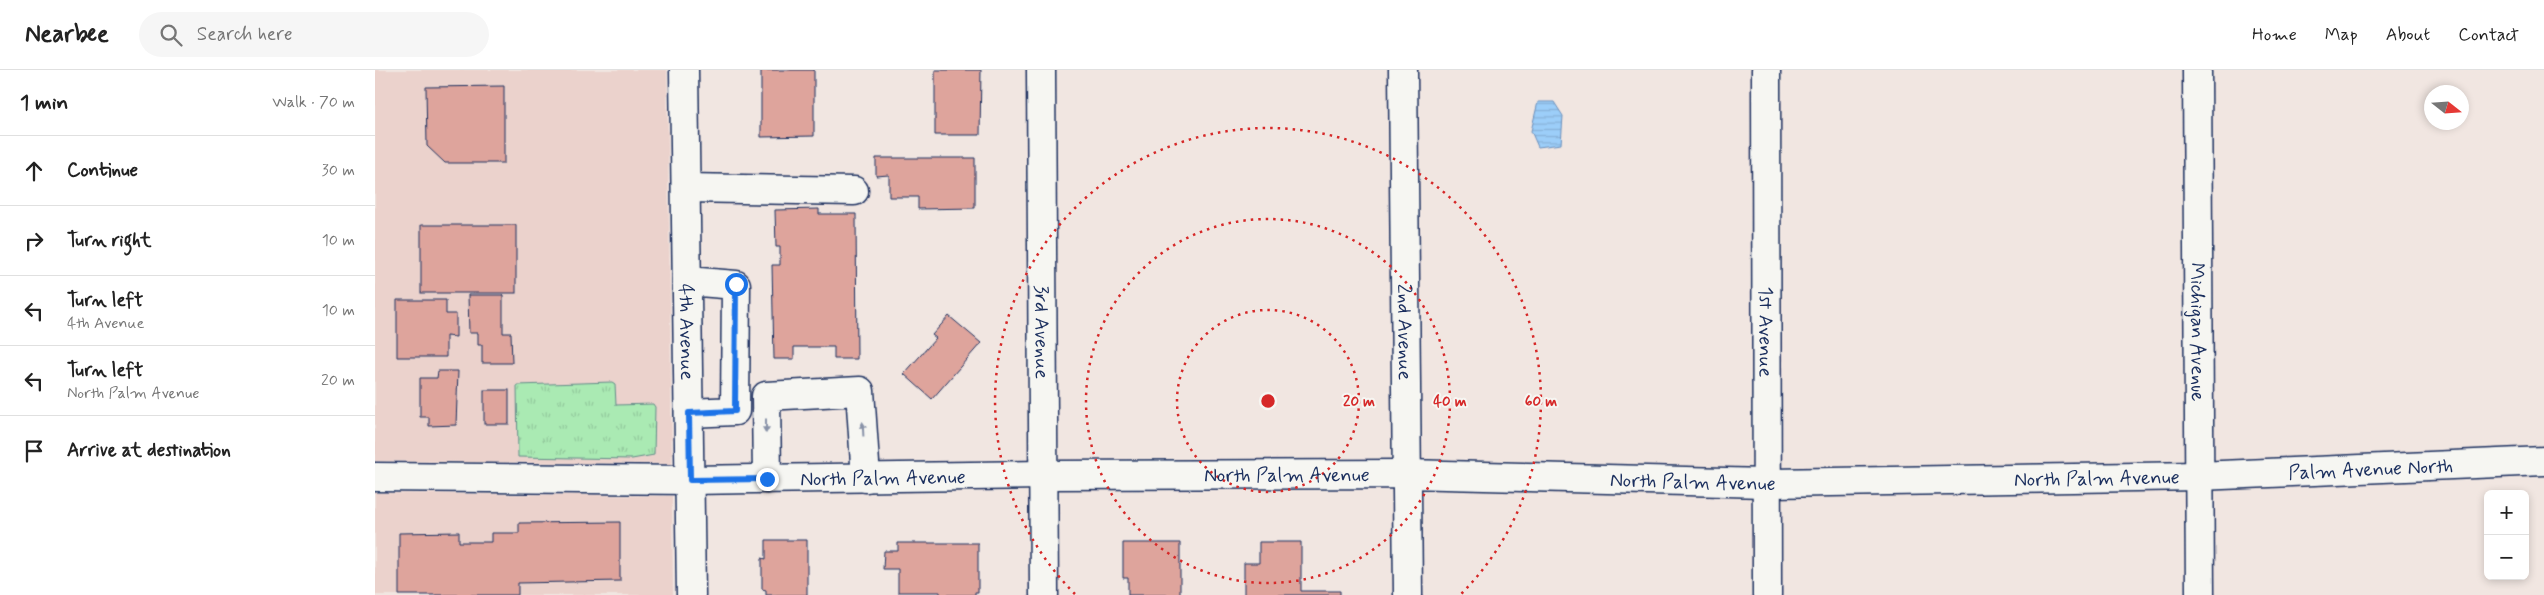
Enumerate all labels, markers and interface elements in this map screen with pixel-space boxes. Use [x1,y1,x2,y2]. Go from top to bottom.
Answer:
search box [139,12,489,57]
text: Nearbee [25,19,109,50]
icon: search [157,21,185,49]
text: Search here [197,22,293,47]
text: Home [2252,23,2297,47]
text: Map [2325,23,2358,47]
text: About [2386,23,2430,47]
text: Contact [2458,23,2519,47]
north arrow [2424,85,2469,130]
text: 1 min [20,89,68,117]
text: Walk · 70 m [272,92,355,113]
icon: ahead [20,157,48,185]
text: Continue [67,158,138,183]
text: 30 m [322,160,355,181]
icon: right [20,227,48,255]
text: Turn right [67,228,151,253]
text: 10 m [322,230,355,251]
street label: Michigan Avenue [2183,262,2211,402]
route start [725,273,748,296]
street label: 2nd Avenue [1390,283,1418,381]
street label: 4th Avenue [672,284,700,381]
street label: 3rd Avenue [1027,285,1055,379]
street label: 1st Avenue [1751,287,1779,378]
text: Turn left [67,288,143,313]
icon: left [20,297,48,325]
text: 10 m [322,300,355,321]
text: 4th Avenue [67,313,144,334]
text: Turn left [67,358,143,383]
icon: left [20,367,48,395]
text: 20 m [321,370,355,391]
text: North Palm Avenue [67,383,199,404]
centre of rings [1259,392,1277,410]
text: 20 m [1343,392,1375,412]
text: 40 m [1433,392,1467,412]
text: 60 m [1525,392,1557,412]
one-way arrow [762,418,770,434]
one-way arrow [858,421,866,437]
icon: arrive [20,437,48,465]
text: Arrive at destination [67,438,231,463]
street label: Palm Avenue North [2288,453,2454,487]
street label: North Palm Avenue [1204,462,1370,490]
street label: North Palm Avenue [800,464,966,493]
street label: North Palm Avenue [2014,464,2180,494]
street label: North Palm Avenue [1610,467,1776,498]
route end [756,468,779,491]
map controls [2484,490,2529,580]
button: + [2484,490,2529,535]
button: − [2484,535,2529,580]

